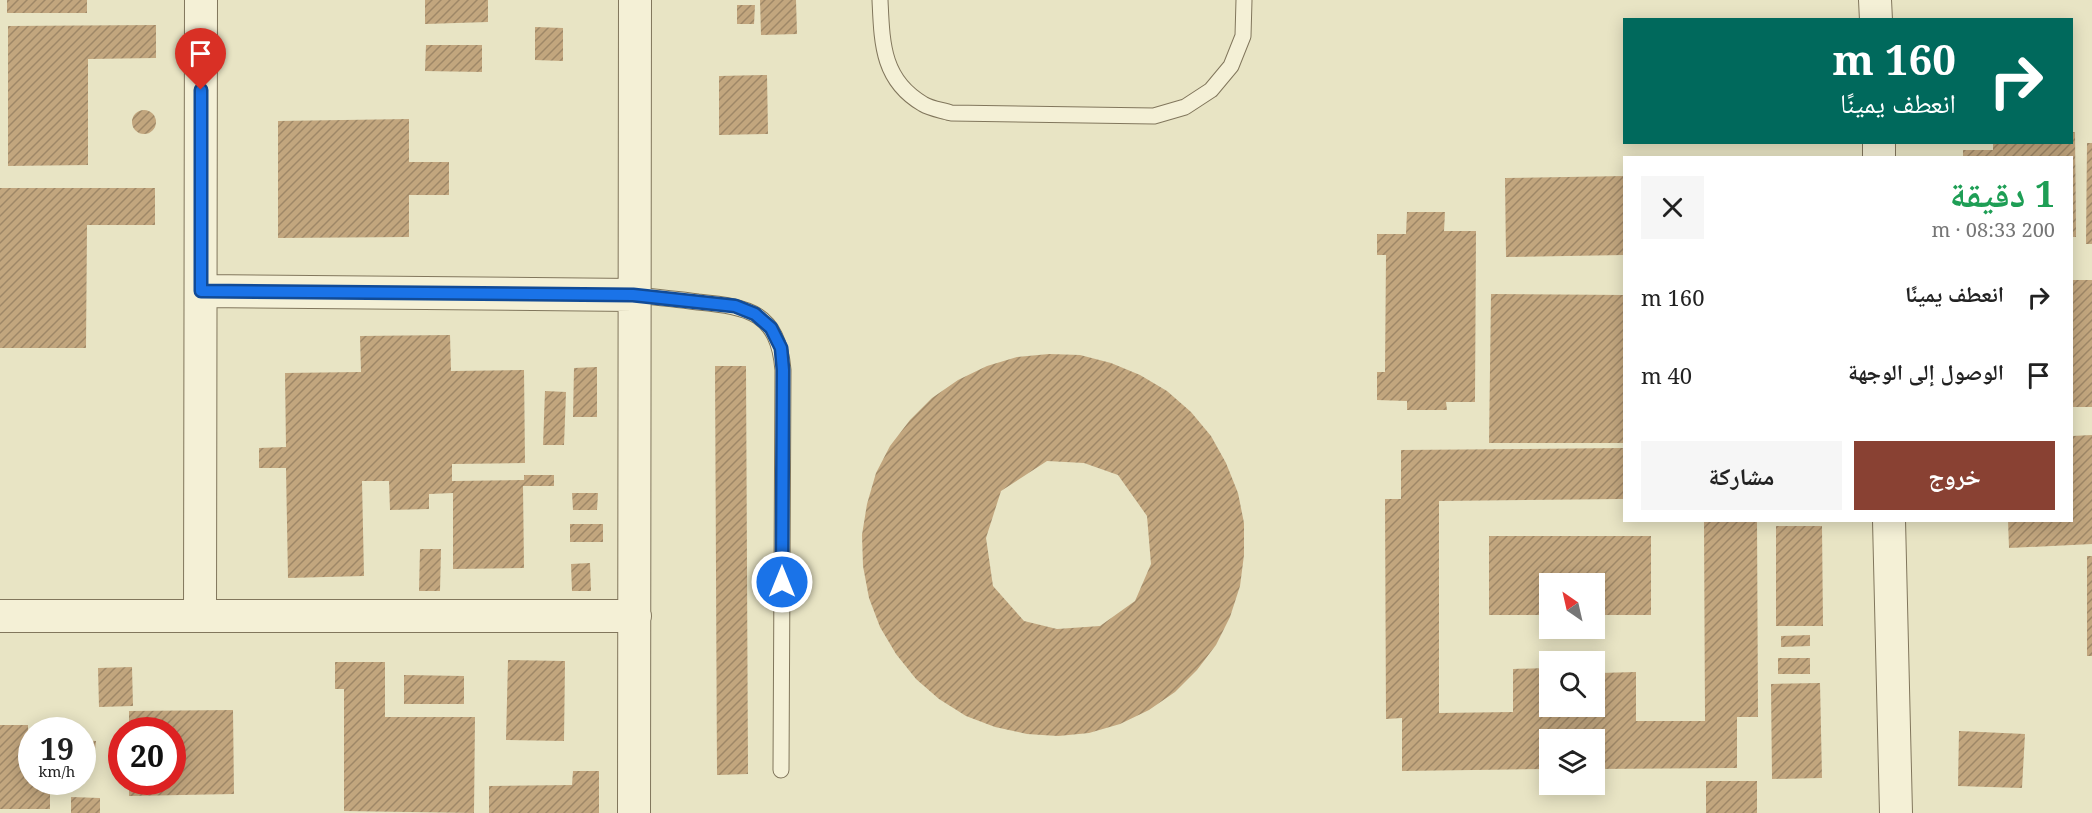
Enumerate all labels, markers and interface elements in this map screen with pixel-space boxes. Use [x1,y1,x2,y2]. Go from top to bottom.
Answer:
pin [175,28,226,90]
text: 160 m [1832,30,1956,87]
icon: arrive [184,37,217,70]
icon: right [1977,42,2055,120]
text: انعطف يمينًا [1840,84,1956,121]
text: 1 دقيقة [1950,169,2055,218]
button: close [1641,176,1704,239]
text: 200 m · 08:33 [1932,216,2055,243]
text: انعطف يمينًا [1905,278,2004,308]
icon: right [2022,281,2055,314]
text: 160 m [1641,282,1704,312]
text: الوصول إلى الوجهة [1848,356,2004,386]
icon: arrive [2022,359,2055,392]
text: 40 m [1641,360,1692,390]
button: مشاركة [1641,441,1842,510]
button: خروج [1854,441,2055,510]
position arrow [750,550,814,614]
north arrow [1539,573,1605,639]
map controls [1539,573,1605,795]
button: search [1539,651,1605,717]
speed limit sign: 20 [108,717,186,795]
text: 19 [40,728,74,769]
button: layers [1539,729,1605,795]
text: km/h [39,761,75,781]

